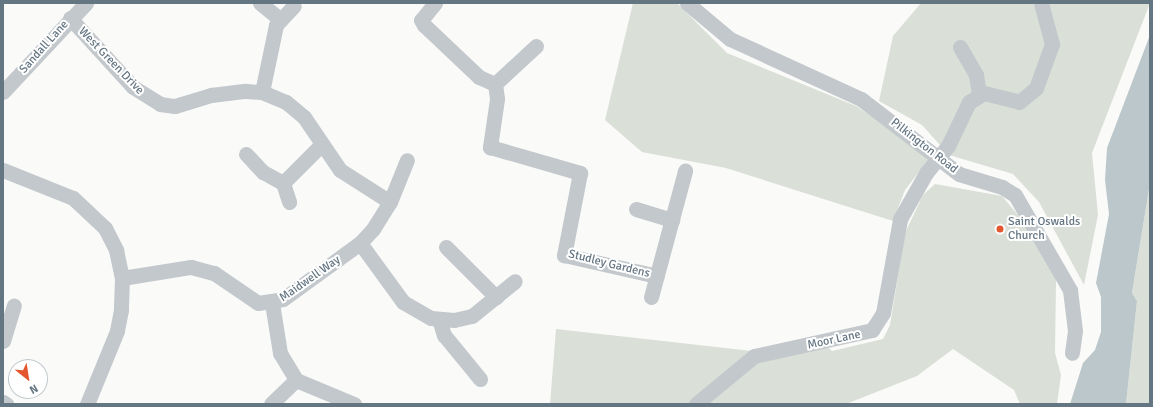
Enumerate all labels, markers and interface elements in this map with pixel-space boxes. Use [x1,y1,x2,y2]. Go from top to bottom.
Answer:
street label: Sandall Lane [17,18,71,76]
street label: West Green Drive [75,24,147,98]
street label: Pilkington Road [888,115,960,177]
place label: Saint Oswalds Church [1008,215,1080,243]
marker: Saint Oswalds Church [995,224,1005,234]
street label: Studley Gardens [567,247,651,281]
street label: Maidwell Way [277,253,343,305]
street label: Moor Lane [806,327,862,353]
north arrow [8,359,48,399]
text: N [27,381,40,397]

